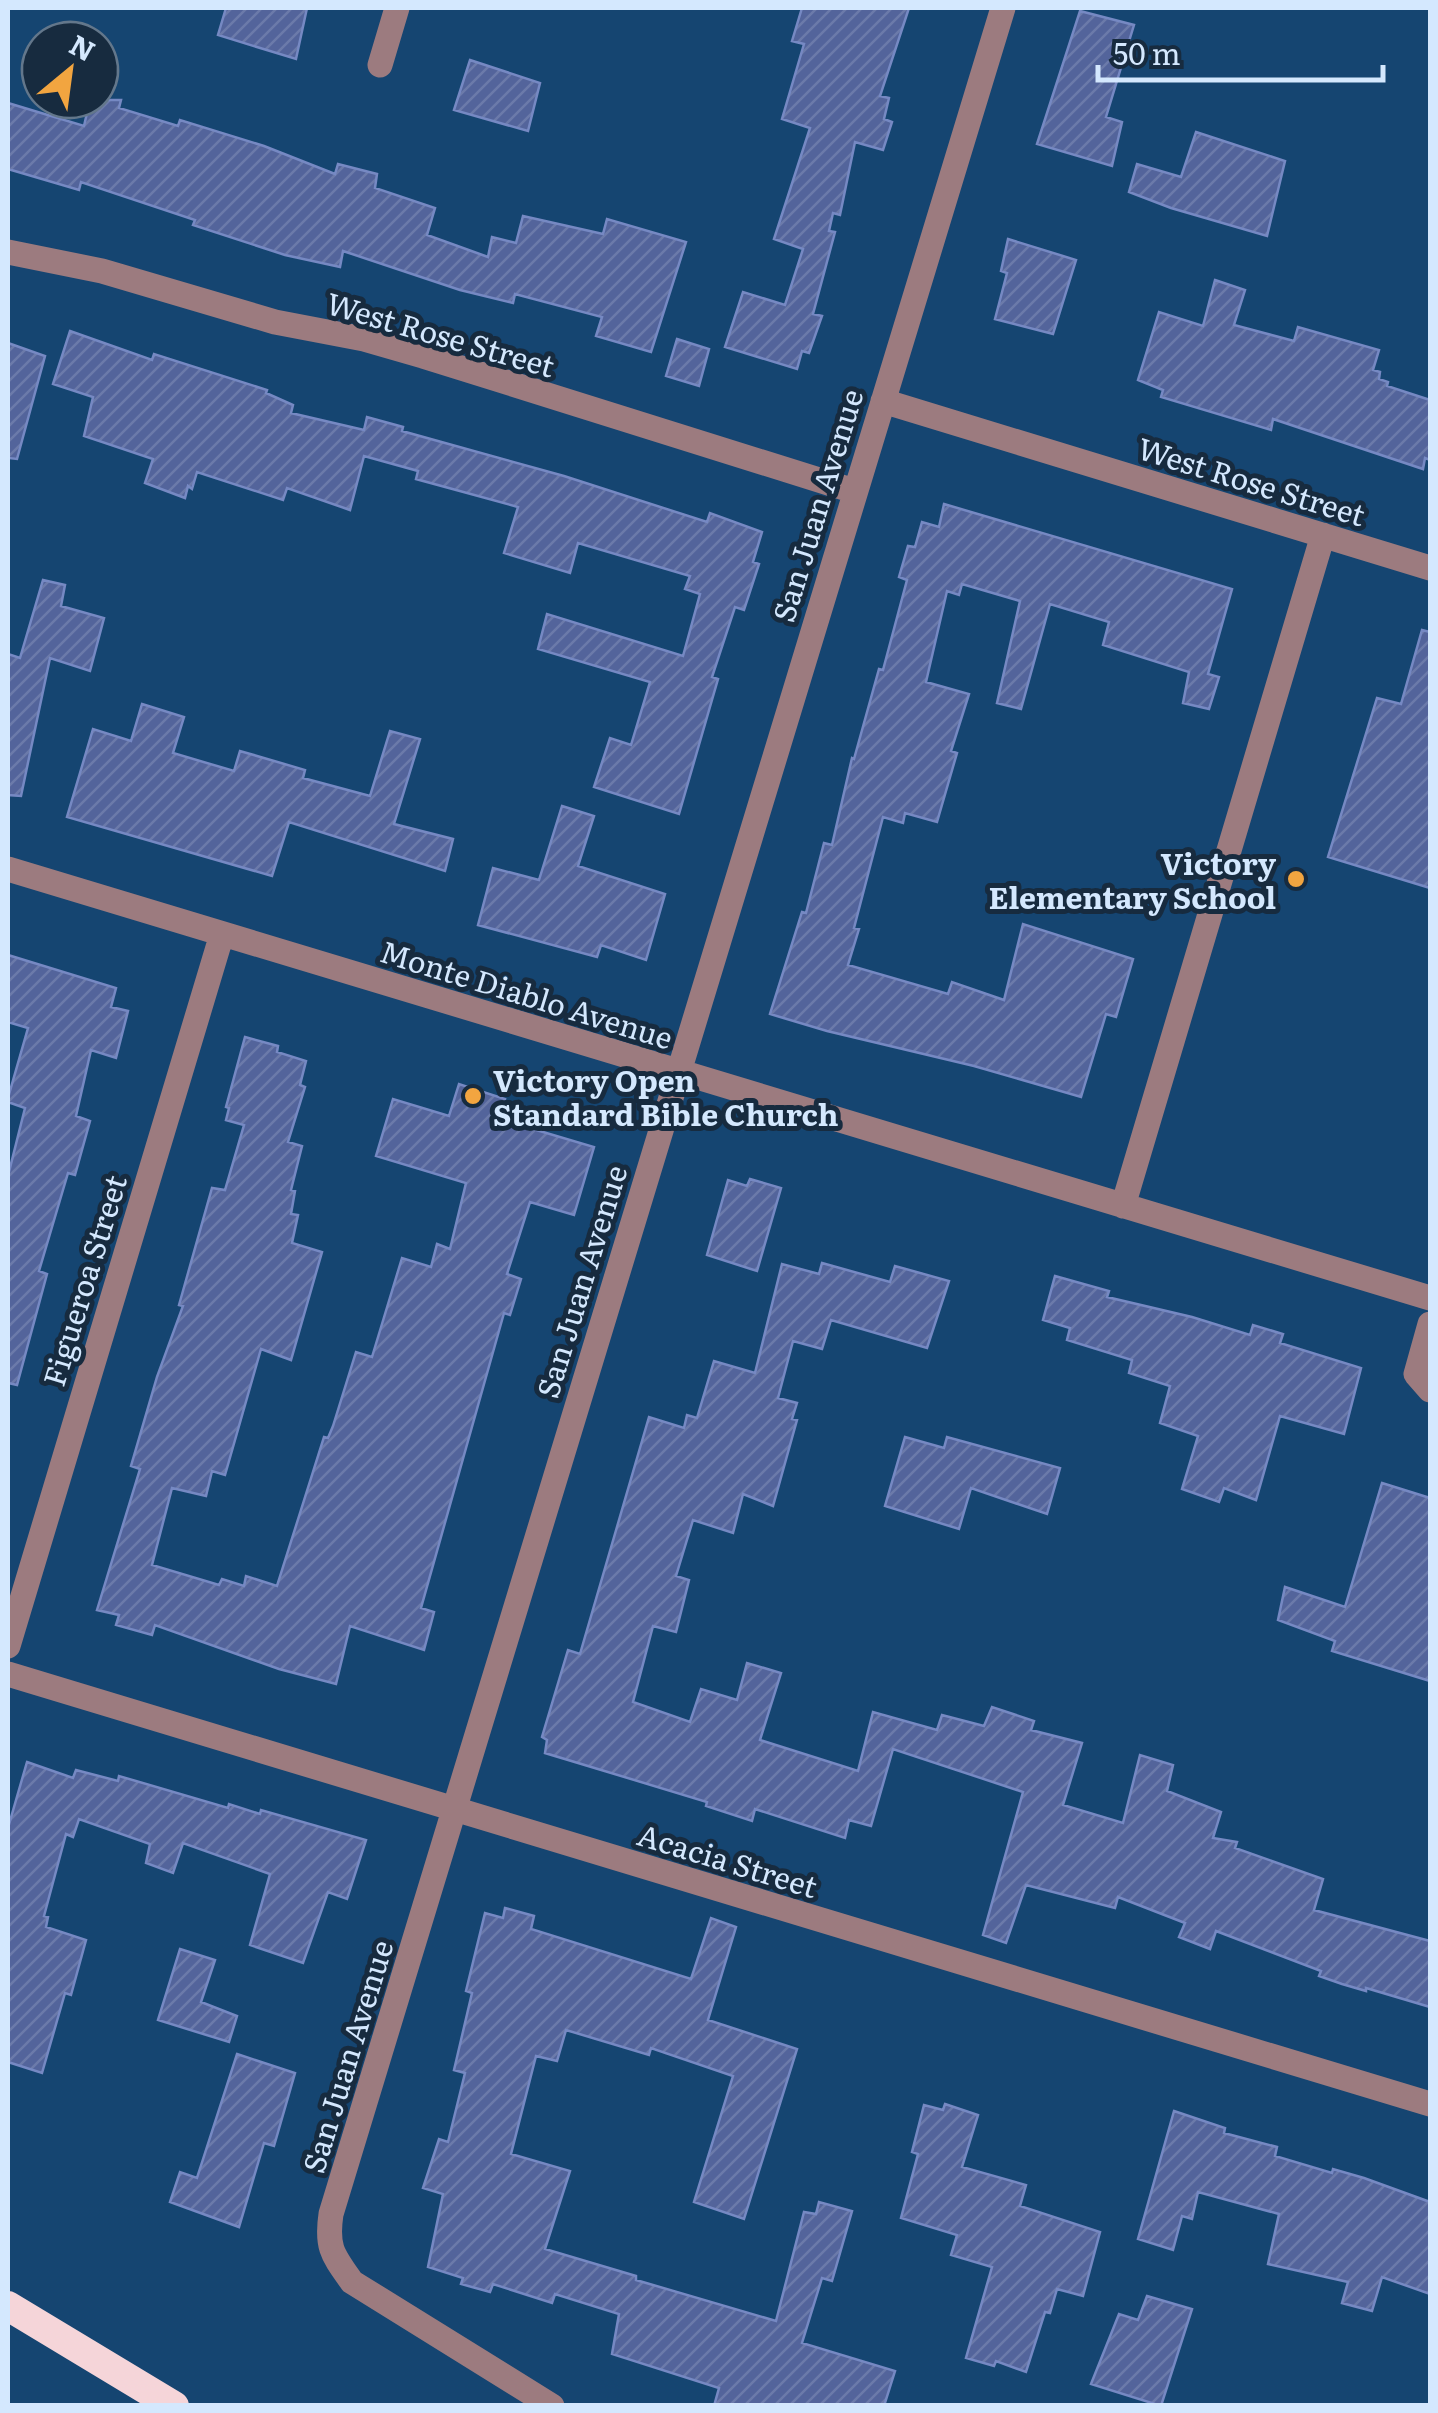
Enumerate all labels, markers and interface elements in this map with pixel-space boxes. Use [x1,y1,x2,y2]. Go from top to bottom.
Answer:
north arrow [20,20,120,120]
scale bar [1098,20,1383,82]
text: N [63,22,104,70]
text: 50 m [1113,30,1181,74]
street label: West Rose Street [322,279,560,387]
street label: San Juan Avenue [760,383,872,627]
street label: West Rose Street [1133,425,1371,535]
place label: Victory Elementary School [989,840,1277,918]
marker: Victory Elementary School [1285,868,1307,890]
street label: Monte Diablo Avenue [375,928,679,1058]
place label: Victory Open Standard Bible Church [493,1057,839,1135]
marker: Victory Open Standard Bible Church [462,1085,484,1107]
street label: San Juan Avenue [524,1159,636,1403]
street label: Figueroa Street [30,1169,136,1391]
street label: Acacia Street [633,1811,823,1907]
street label: San Juan Avenue [290,1934,402,2178]

